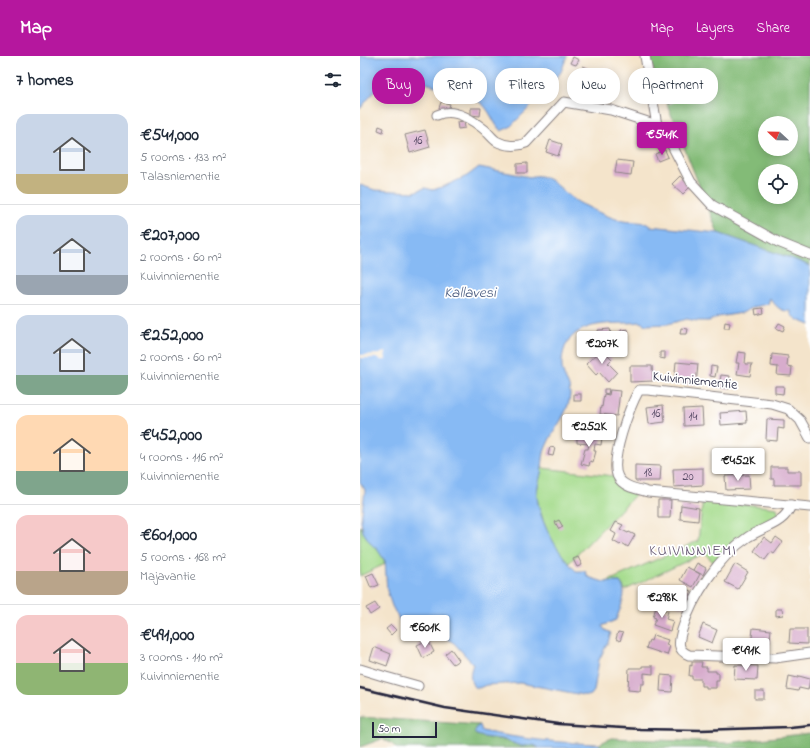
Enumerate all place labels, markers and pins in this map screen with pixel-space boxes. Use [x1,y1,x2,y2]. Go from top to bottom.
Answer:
pin: €541K [634,122,690,156]
pin: €207K [574,331,630,365]
pin: €252K [561,414,617,448]
pin: €452K [710,448,766,482]
pin: €298K [634,585,690,619]
pin: €601K [397,615,453,649]
pin: €491K [718,638,774,672]

